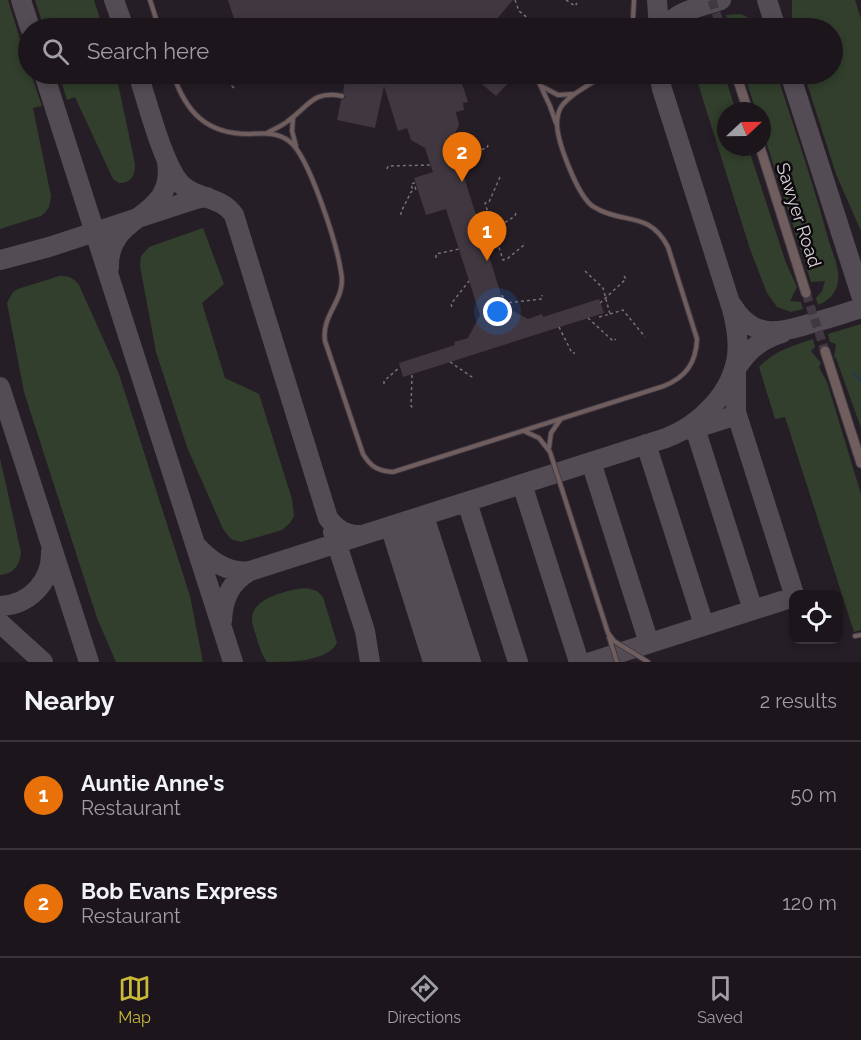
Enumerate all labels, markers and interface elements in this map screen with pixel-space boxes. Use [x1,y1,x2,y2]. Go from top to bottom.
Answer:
search box [18,18,843,84]
icon: search [39,35,72,68]
text: Search here [87,38,209,64]
north arrow [717,102,771,156]
pin: 2 [442,132,482,182]
street label: Sawyer Road [772,160,826,270]
pin: 1 [468,212,506,261]
your location [483,297,512,326]
map controls [789,590,843,644]
button: locate [789,590,843,644]
text: Nearby [24,686,114,716]
text: 2 results [760,689,837,713]
text: Auntie Anne's [81,770,224,796]
text: 1 [39,783,48,807]
text: 50 m [790,783,837,807]
text: Restaurant [81,796,181,820]
text: Bob Evans Express [81,878,278,904]
text: 2 [38,891,49,915]
text: 120 m [782,891,837,915]
text: Restaurant [81,904,181,928]
tab: Map [118,972,151,1027]
tab: Directions [387,972,461,1027]
tab: Saved [697,972,743,1027]

